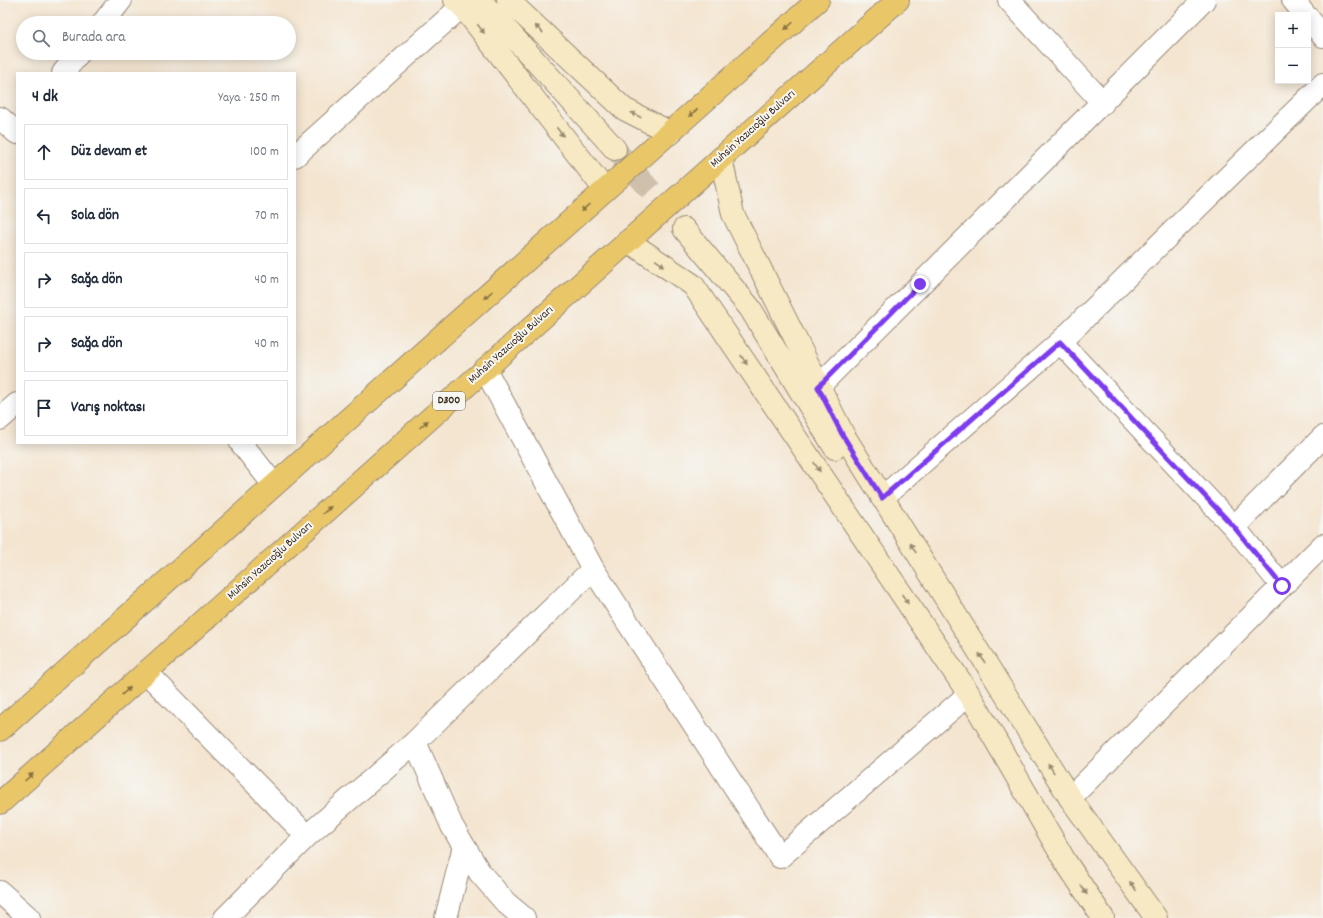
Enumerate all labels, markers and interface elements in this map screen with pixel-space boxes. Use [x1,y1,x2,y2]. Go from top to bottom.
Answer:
map controls [1275,12,1311,84]
button: + [1275,12,1311,48]
search box [16,16,296,60]
one-way arrow [784,21,794,31]
one-way arrow [476,24,485,35]
one-way arrow [534,24,544,34]
icon: search [30,27,52,49]
text: Burada ara [62,27,125,49]
button: − [1275,48,1311,84]
text: 4 dk [32,86,58,110]
street label: Muhsin Yazıcıoğlu Bulvarı [707,86,799,172]
text: Yaya · 250 m [218,89,280,108]
one-way arrow [688,109,698,118]
one-way arrow [630,112,642,118]
one-way arrow [556,127,565,138]
icon: ahead [33,141,55,163]
text: Düz devam et [71,141,147,163]
text: 100 m [250,143,279,162]
one-way arrow [579,204,590,213]
icon: left [33,205,55,227]
text: Sola dön [71,205,119,227]
text: 70 m [255,207,279,226]
one-way arrow [655,259,665,267]
icon: right [33,269,55,291]
text: Sağa dön [71,269,122,291]
text: 40 m [255,271,279,290]
route end [911,275,929,293]
one-way arrow [482,290,493,299]
street label: Muhsin Yazıcıoğlu Bulvarı [465,302,557,388]
icon: right [33,333,55,355]
text: Sağa dön [71,333,122,355]
text: 40 m [255,335,279,354]
one-way arrow [740,355,748,365]
road number: D300 [433,392,465,410]
icon: arrive [33,397,55,419]
text: Varış noktası [71,397,145,419]
one-way arrow [419,419,429,428]
one-way arrow [813,462,821,472]
one-way arrow [322,506,332,515]
street label: Muhsin Yazıcıoğlu Bulvarı [224,518,316,604]
one-way arrow [909,543,917,553]
route start [1273,577,1291,595]
one-way arrow [901,593,909,604]
one-way arrow [978,653,986,663]
one-way arrow [121,686,131,695]
one-way arrow [1048,762,1055,774]
one-way arrow [24,773,34,782]
one-way arrow [1129,881,1137,892]
one-way arrow [1080,884,1088,895]

